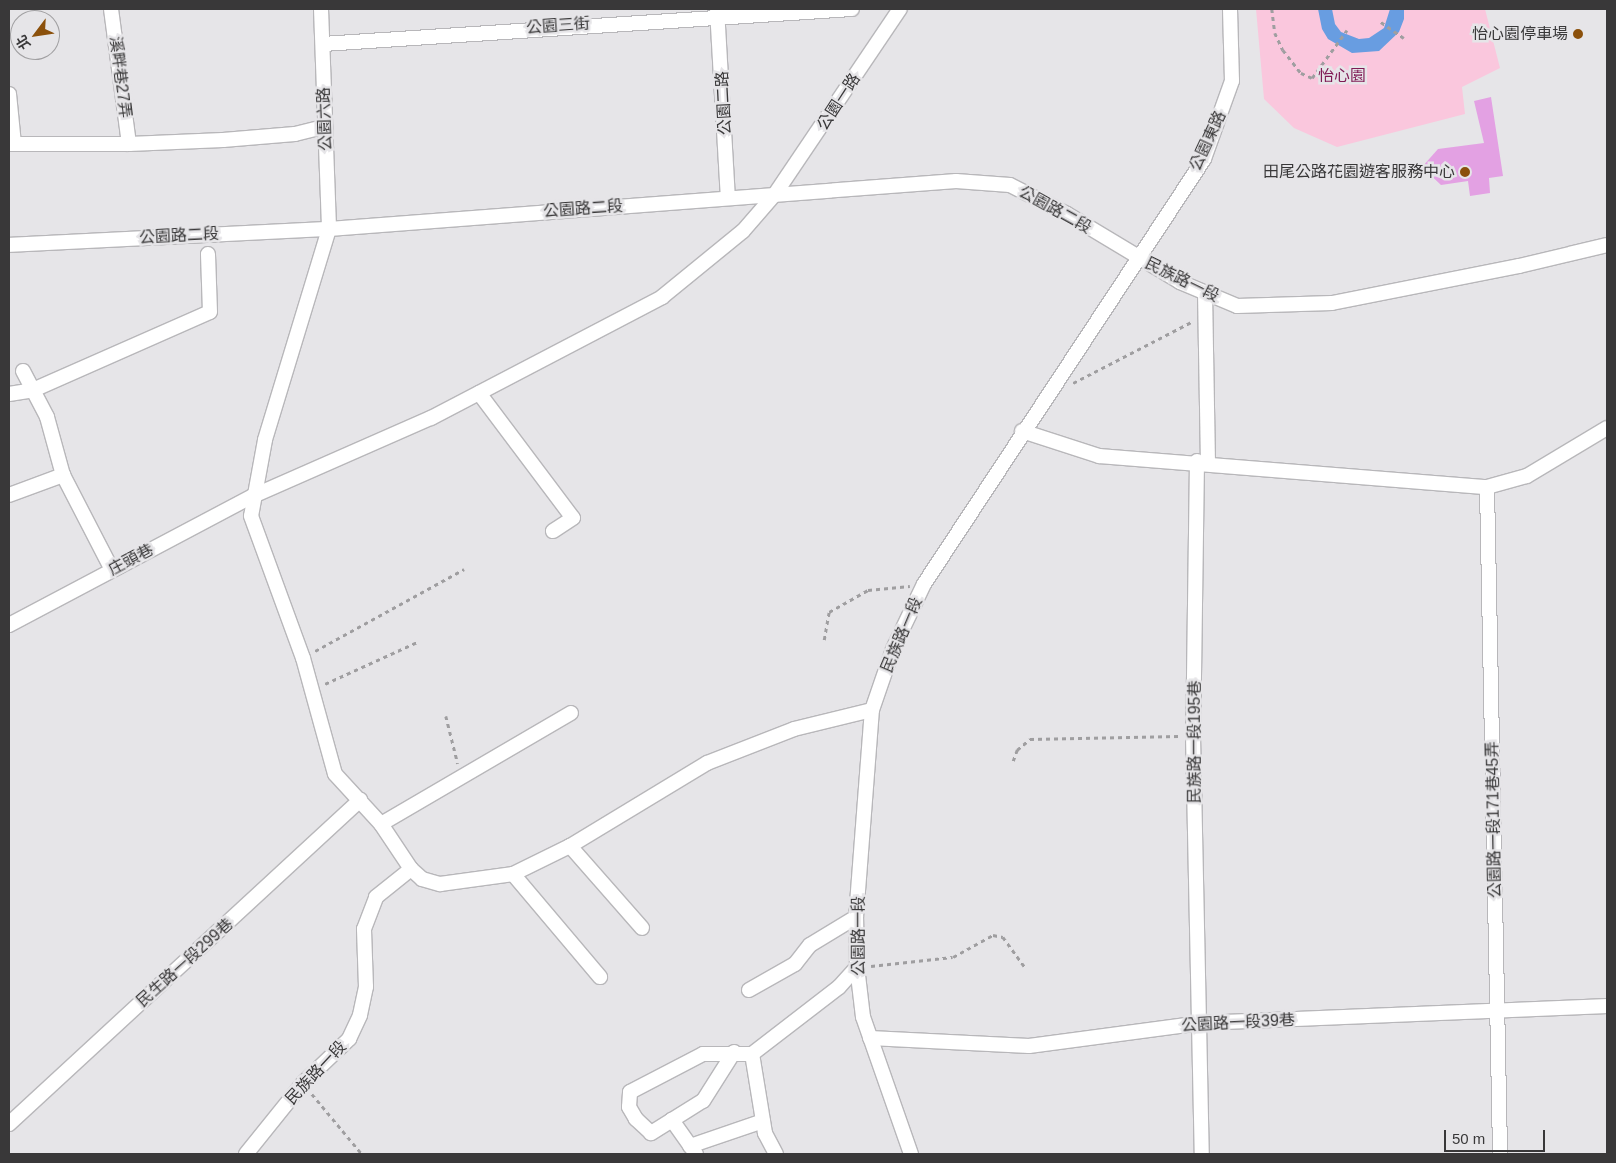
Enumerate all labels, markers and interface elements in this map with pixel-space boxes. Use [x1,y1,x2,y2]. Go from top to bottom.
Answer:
north arrow [10,10,60,60]
street label: 公園三街 [525,14,591,38]
place label: 怡心園停車場 [1472,24,1568,44]
marker: 怡心園停車場 [1572,28,1584,40]
text: 北 [13,32,33,52]
street label: 溪畔巷27弄 [105,35,135,119]
park label: 怡心園 [1318,66,1366,86]
street label: 公園一路 [814,70,864,134]
street label: 公園二路 [713,71,735,135]
street label: 公園六路 [314,87,336,151]
street label: 公園東路 [1186,108,1230,174]
place label: 田尾公路花園遊客服務中心 [1263,162,1455,182]
marker: 田尾公路花園遊客服務中心 [1459,166,1471,178]
street label: 公園路二段 [1015,182,1095,238]
street label: 公園路二段 [542,197,624,221]
street label: 公園路二段 [139,224,219,248]
street label: 民族路一段 [1142,254,1222,306]
street label: 庄頭巷 [105,540,157,580]
street label: 民族路一段 [878,594,926,676]
street label: 民族路一段195巷 [1185,681,1205,803]
street label: 公園路一段171巷45弄 [1483,742,1505,898]
street label: 公園路一段 [849,896,869,976]
street label: 民生路一段299巷 [133,915,237,1011]
street label: 公園路一段39巷 [1181,1010,1295,1036]
street label: 民族路一段 [282,1037,350,1109]
scale bar [1446,1120,1547,1152]
text: 50 m [1452,1130,1485,1147]

